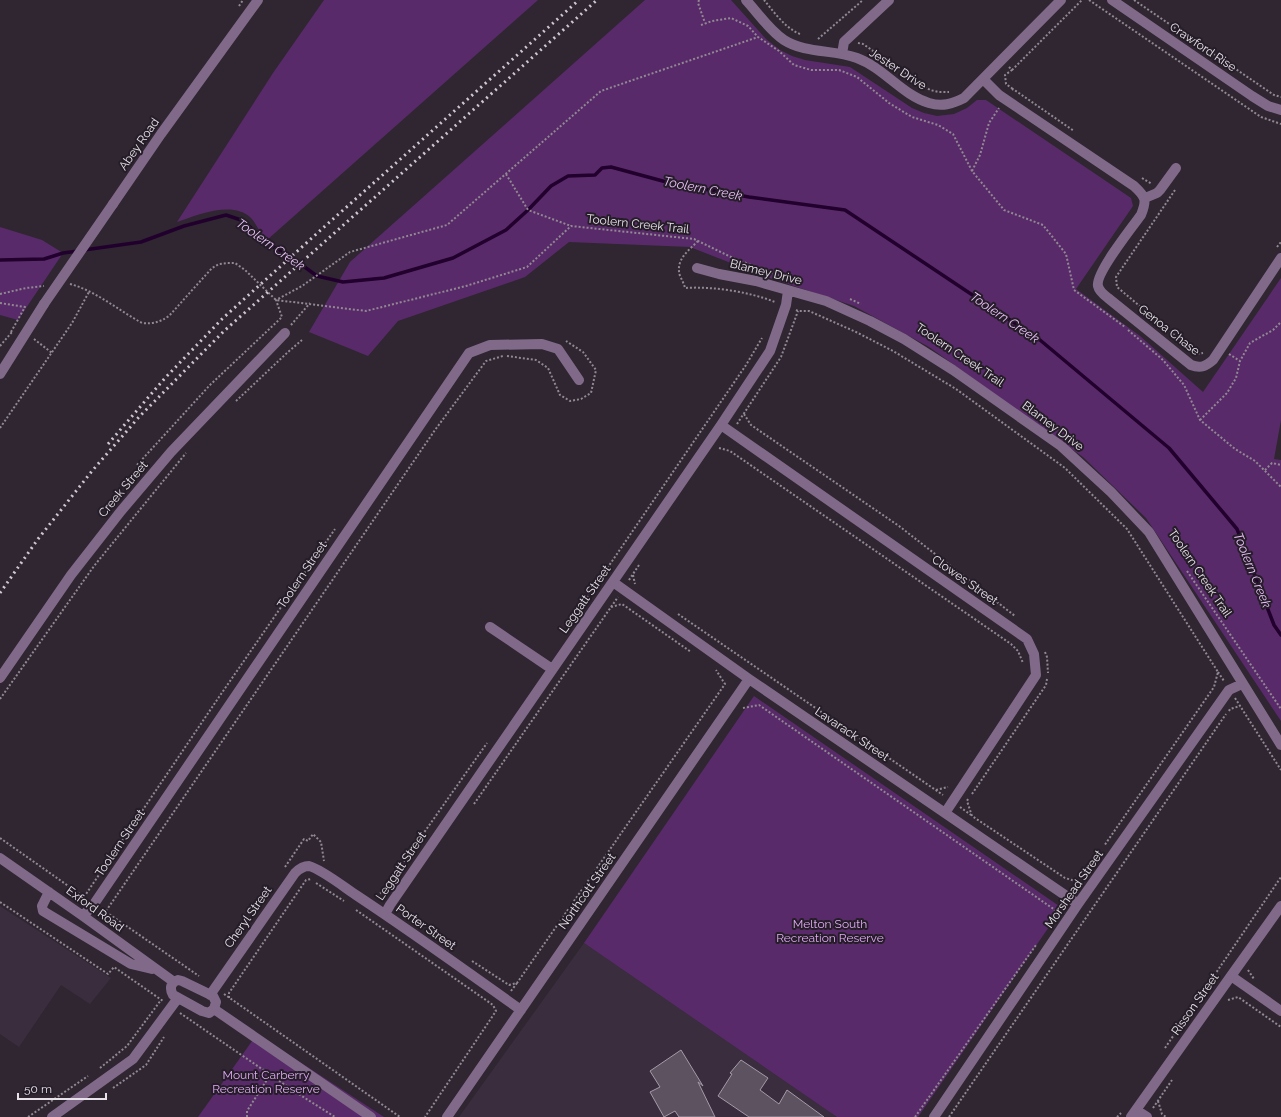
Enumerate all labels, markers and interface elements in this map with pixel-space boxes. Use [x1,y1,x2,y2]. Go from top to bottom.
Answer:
street label: Crawford Rise [1167,20,1239,74]
street label: Jester Drive [867,45,929,93]
street label: Abey Road [116,115,162,173]
water label: Toolern Creek [662,173,744,204]
street label: Toolern Creek Trail [586,212,691,236]
water label: Toolern Creek [234,215,308,274]
street label: Blamey Drive [729,256,803,288]
water label: Toolern Creek [967,289,1042,346]
street label: Genoa Chase [1136,302,1202,358]
street label: Toolern Creek Trail [913,320,1007,390]
street label: Blamey Drive [1019,398,1087,454]
street label: Creek Street [95,458,151,520]
street label: Toolern Creek Trail [1165,526,1235,620]
water label: Toolern Creek [1231,530,1275,610]
street label: Toolern Street [274,539,330,611]
street label: Clowes Street [929,552,1001,608]
street label: Leggatt Street [556,562,614,636]
street label: Lavarack Street [812,704,892,764]
street label: Toolern Street [92,807,148,879]
street label: Leggatt Street [373,829,429,903]
street label: Morshead Street [1042,847,1106,931]
street label: Northcott Street [556,850,618,932]
street label: Exford Road [64,883,126,935]
street label: Cheryl Street [222,883,274,951]
street label: Porter Street [393,901,459,953]
park label: Melton South Recreation Reserve [776,917,884,945]
street label: Risson Street [1168,970,1222,1038]
park label: Mount Carberry Recreation Reserve [212,1068,320,1096]
scale bar [18,1075,106,1101]
text: 50 m [24,1082,52,1096]

